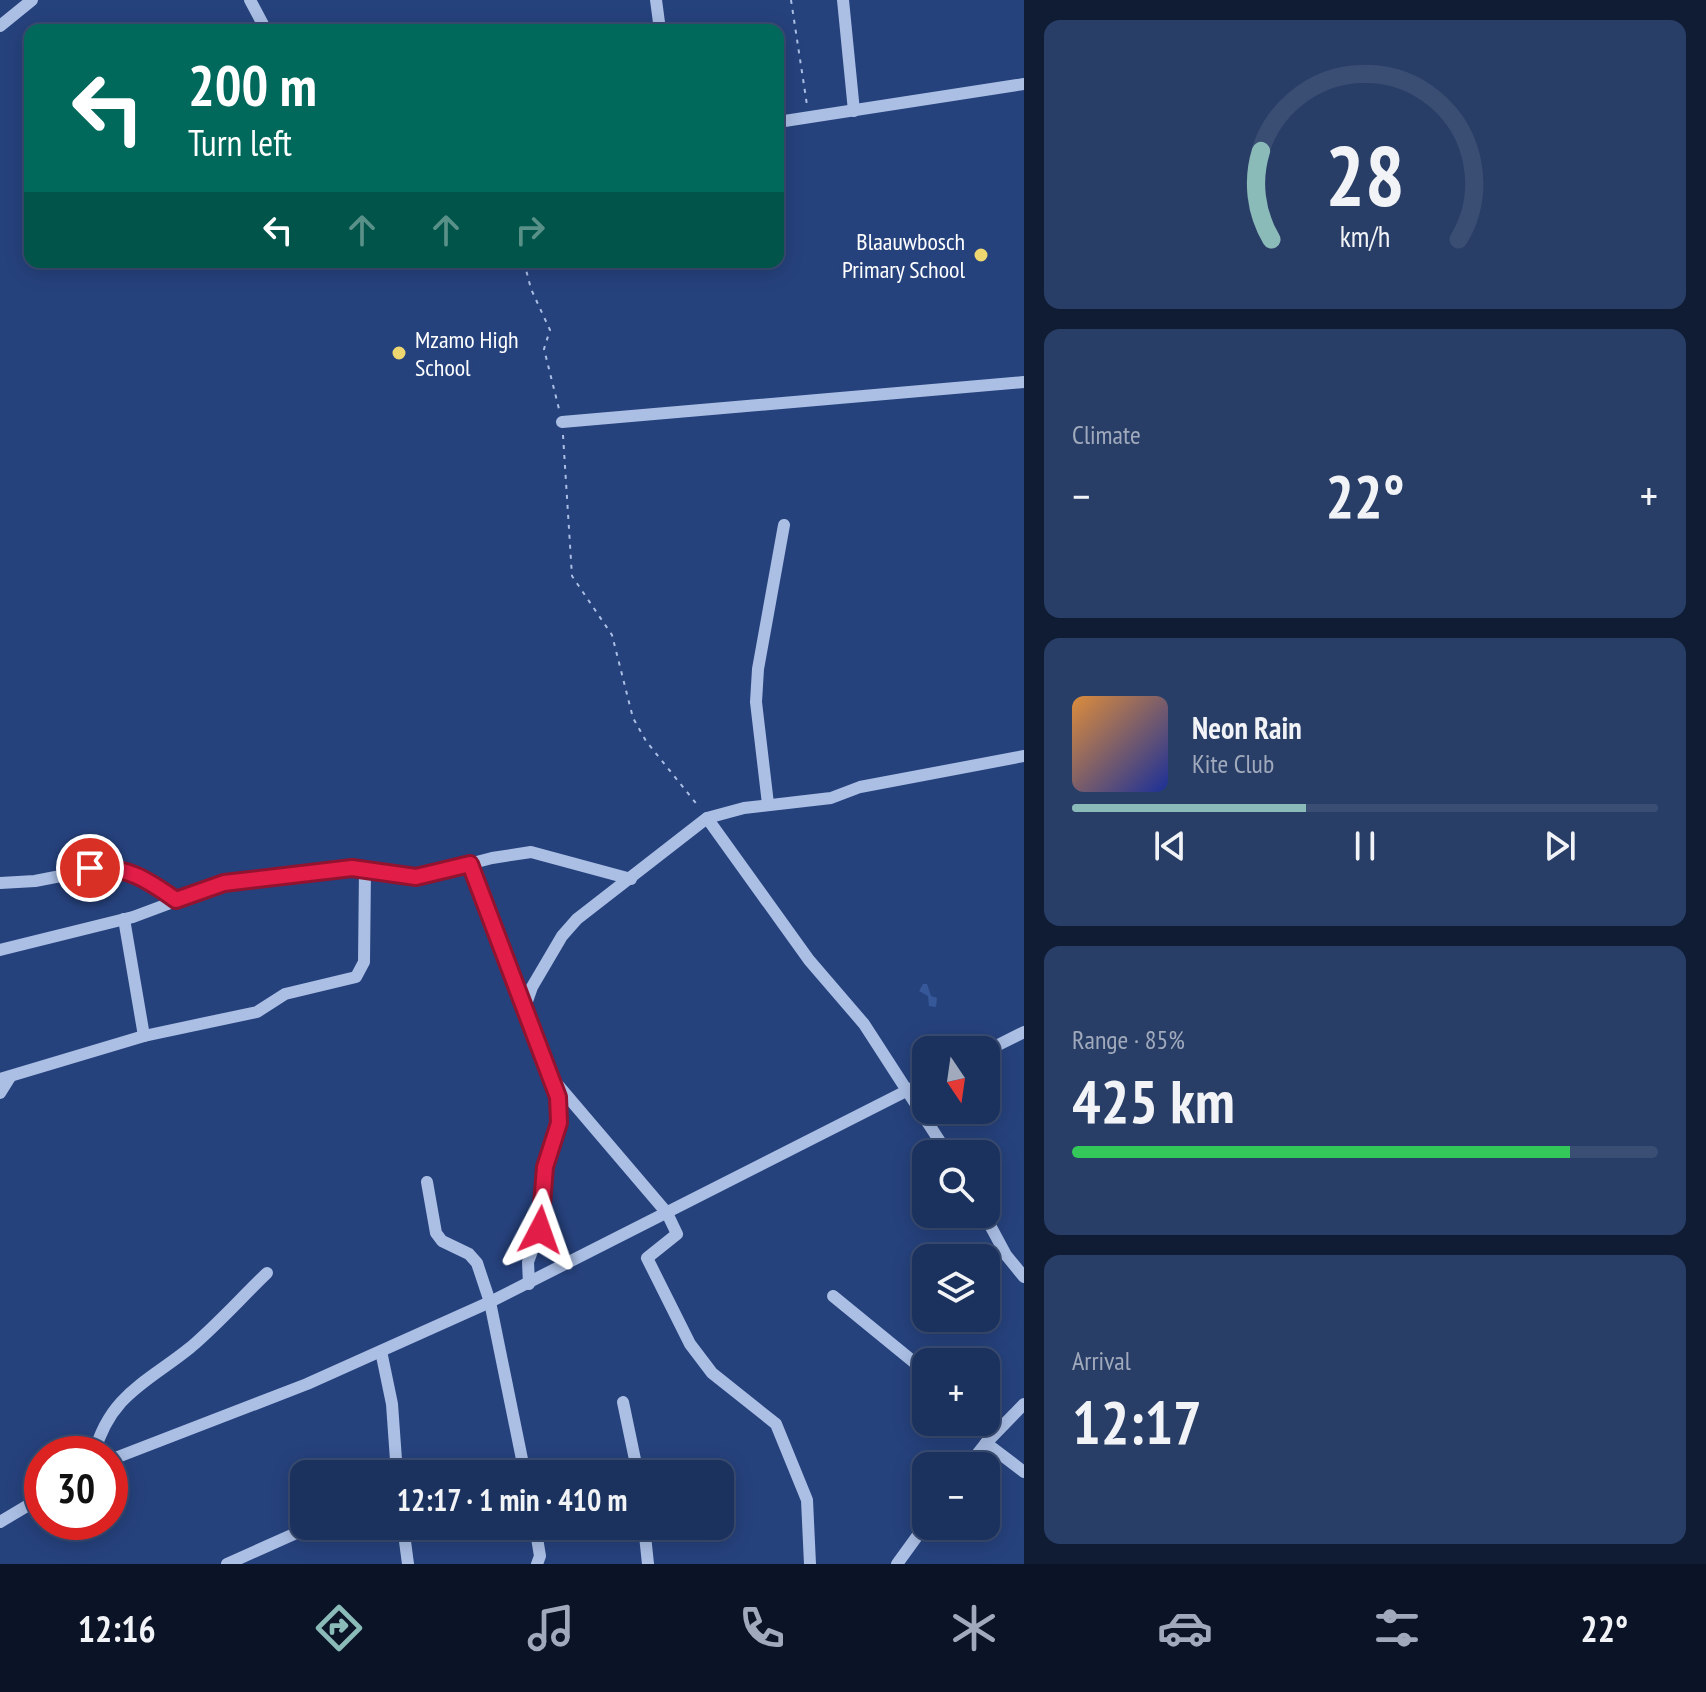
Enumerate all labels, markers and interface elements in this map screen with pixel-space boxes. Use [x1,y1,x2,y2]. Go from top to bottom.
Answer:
text: 200 m [188,49,317,121]
icon: left [56,56,160,160]
text: Turn left [188,119,292,166]
text: 28 [1325,121,1405,229]
icon: left [256,208,300,252]
icon: ahead [340,208,384,252]
icon: ahead [424,208,468,252]
icon: right [508,208,552,252]
text: km/h [1340,219,1390,256]
place label: Blaauwbosch Primary School [842,226,965,285]
marker: Blaauwbosch Primary School [972,246,990,264]
place label: Mzamo High School [415,324,519,383]
marker: Mzamo High School [390,344,408,362]
text: Climate [1072,418,1141,451]
text: 22° [1325,457,1405,535]
text: − [1072,467,1090,524]
text: + [1640,467,1658,524]
text: Neon Rain [1192,708,1302,747]
text: Kite Club [1192,747,1274,780]
icon: previous [1148,824,1192,868]
icon: pause [1343,824,1387,868]
icon: next [1538,824,1582,868]
pin [56,834,124,902]
icon: arrive [68,846,112,890]
text: Range · 85% [1072,1023,1185,1056]
north arrow [912,1036,1000,1124]
map controls [912,1036,1000,1540]
text: 425 km [1072,1062,1235,1140]
button: search [912,1140,1000,1228]
position arrow [498,1188,582,1272]
button: layers [912,1244,1000,1332]
text: Arrival [1072,1344,1131,1377]
button: + [912,1348,1000,1436]
text: 12:17 [1072,1383,1202,1461]
speed limit sign: 30 [24,1436,128,1540]
button: − [912,1452,1000,1540]
text: 12:17 · 1 min · 410 m [397,1480,627,1519]
icon: directions [311,1600,367,1656]
icon: music [523,1600,579,1656]
icon: phone [734,1600,790,1656]
icon: climate [946,1600,1002,1656]
icon: car [1157,1600,1213,1656]
icon: filters [1369,1600,1425,1656]
text: 12:16 [78,1605,156,1652]
text: 22° [1581,1605,1628,1652]

